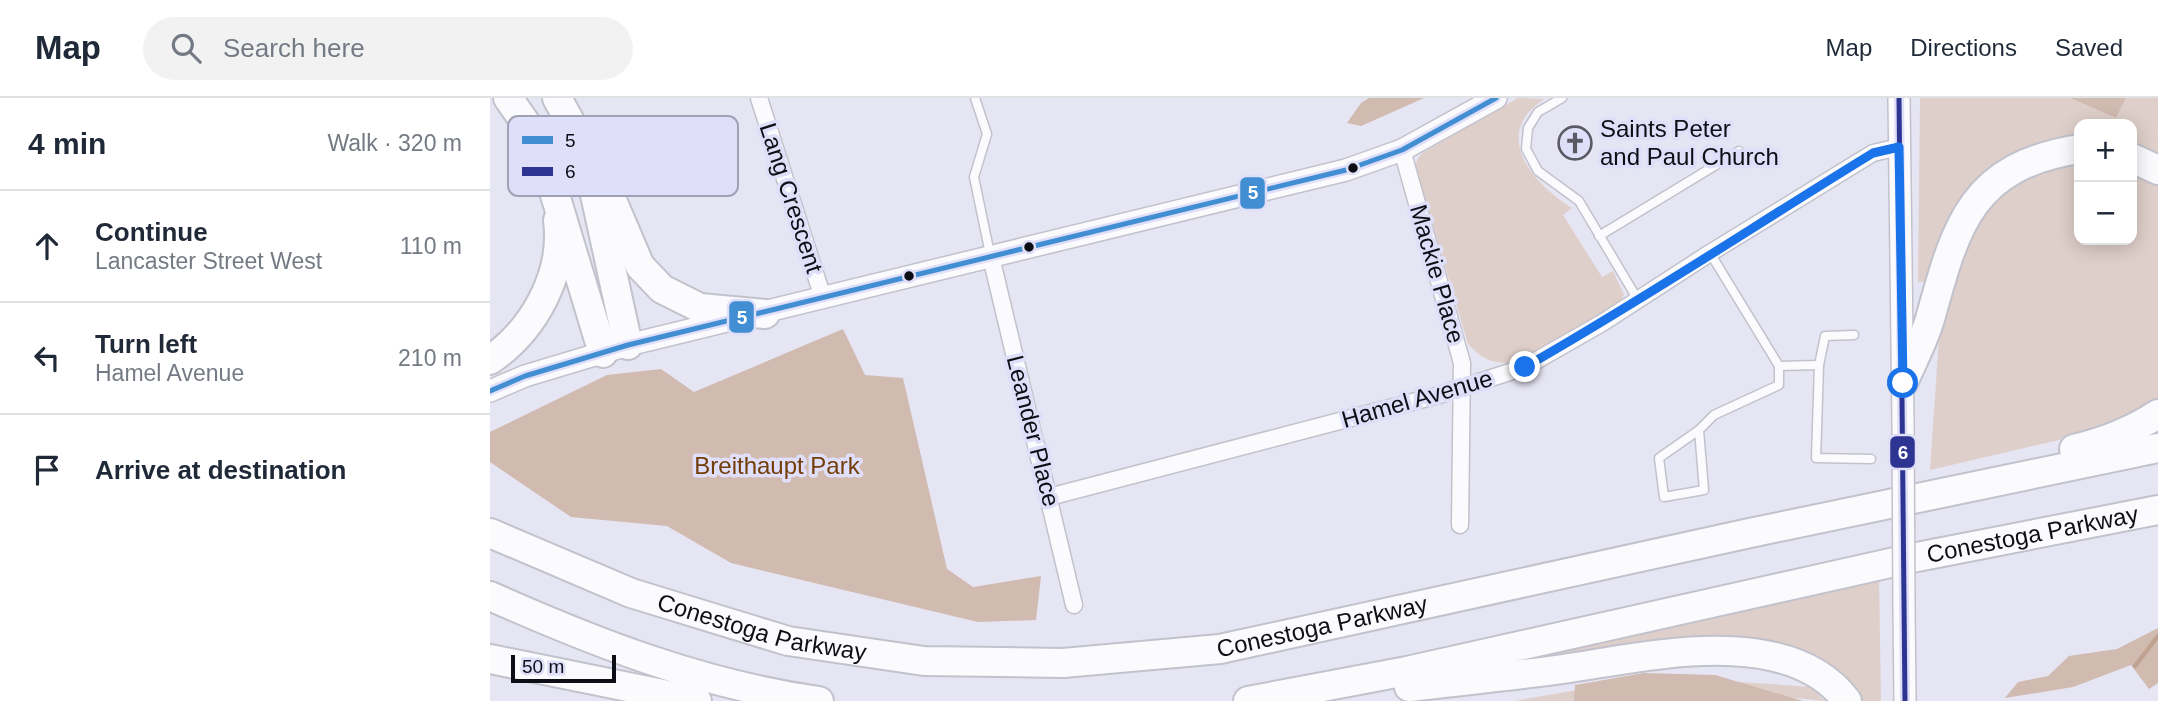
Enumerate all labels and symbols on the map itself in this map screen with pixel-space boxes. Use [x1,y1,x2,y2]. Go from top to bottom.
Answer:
place label: Saints Peter and Paul Church [1600,115,1779,170]
legend [508,116,738,196]
street label: Lang Crescent [755,119,829,277]
church icon: Saints Peter and Paul Church [1556,124,1594,162]
text: 5 [565,130,576,151]
text: 6 [565,161,576,182]
unlabelled marker [1346,161,1360,175]
line badge: 5 [1239,176,1266,210]
text: 5 [1248,182,1259,203]
street label: Mackie Place [1405,202,1470,346]
unlabelled marker [1022,240,1036,254]
unlabelled marker [902,269,916,283]
line badge: 5 [728,300,755,334]
text: 5 [737,307,748,328]
route end [1509,351,1540,382]
street label: Leander Place [1002,353,1065,509]
street label: Hamel Avenue [1338,364,1495,433]
route start [1887,367,1918,398]
line badge: 6 [1889,435,1916,469]
text: 6 [1898,442,1908,463]
park label: Breithaupt Park [694,452,861,479]
street label: Conestoga Parkway [1924,500,2140,568]
street label: Conestoga Parkway [654,588,868,665]
street label: Conestoga Parkway [1214,590,1430,662]
scale bar [511,652,616,684]

